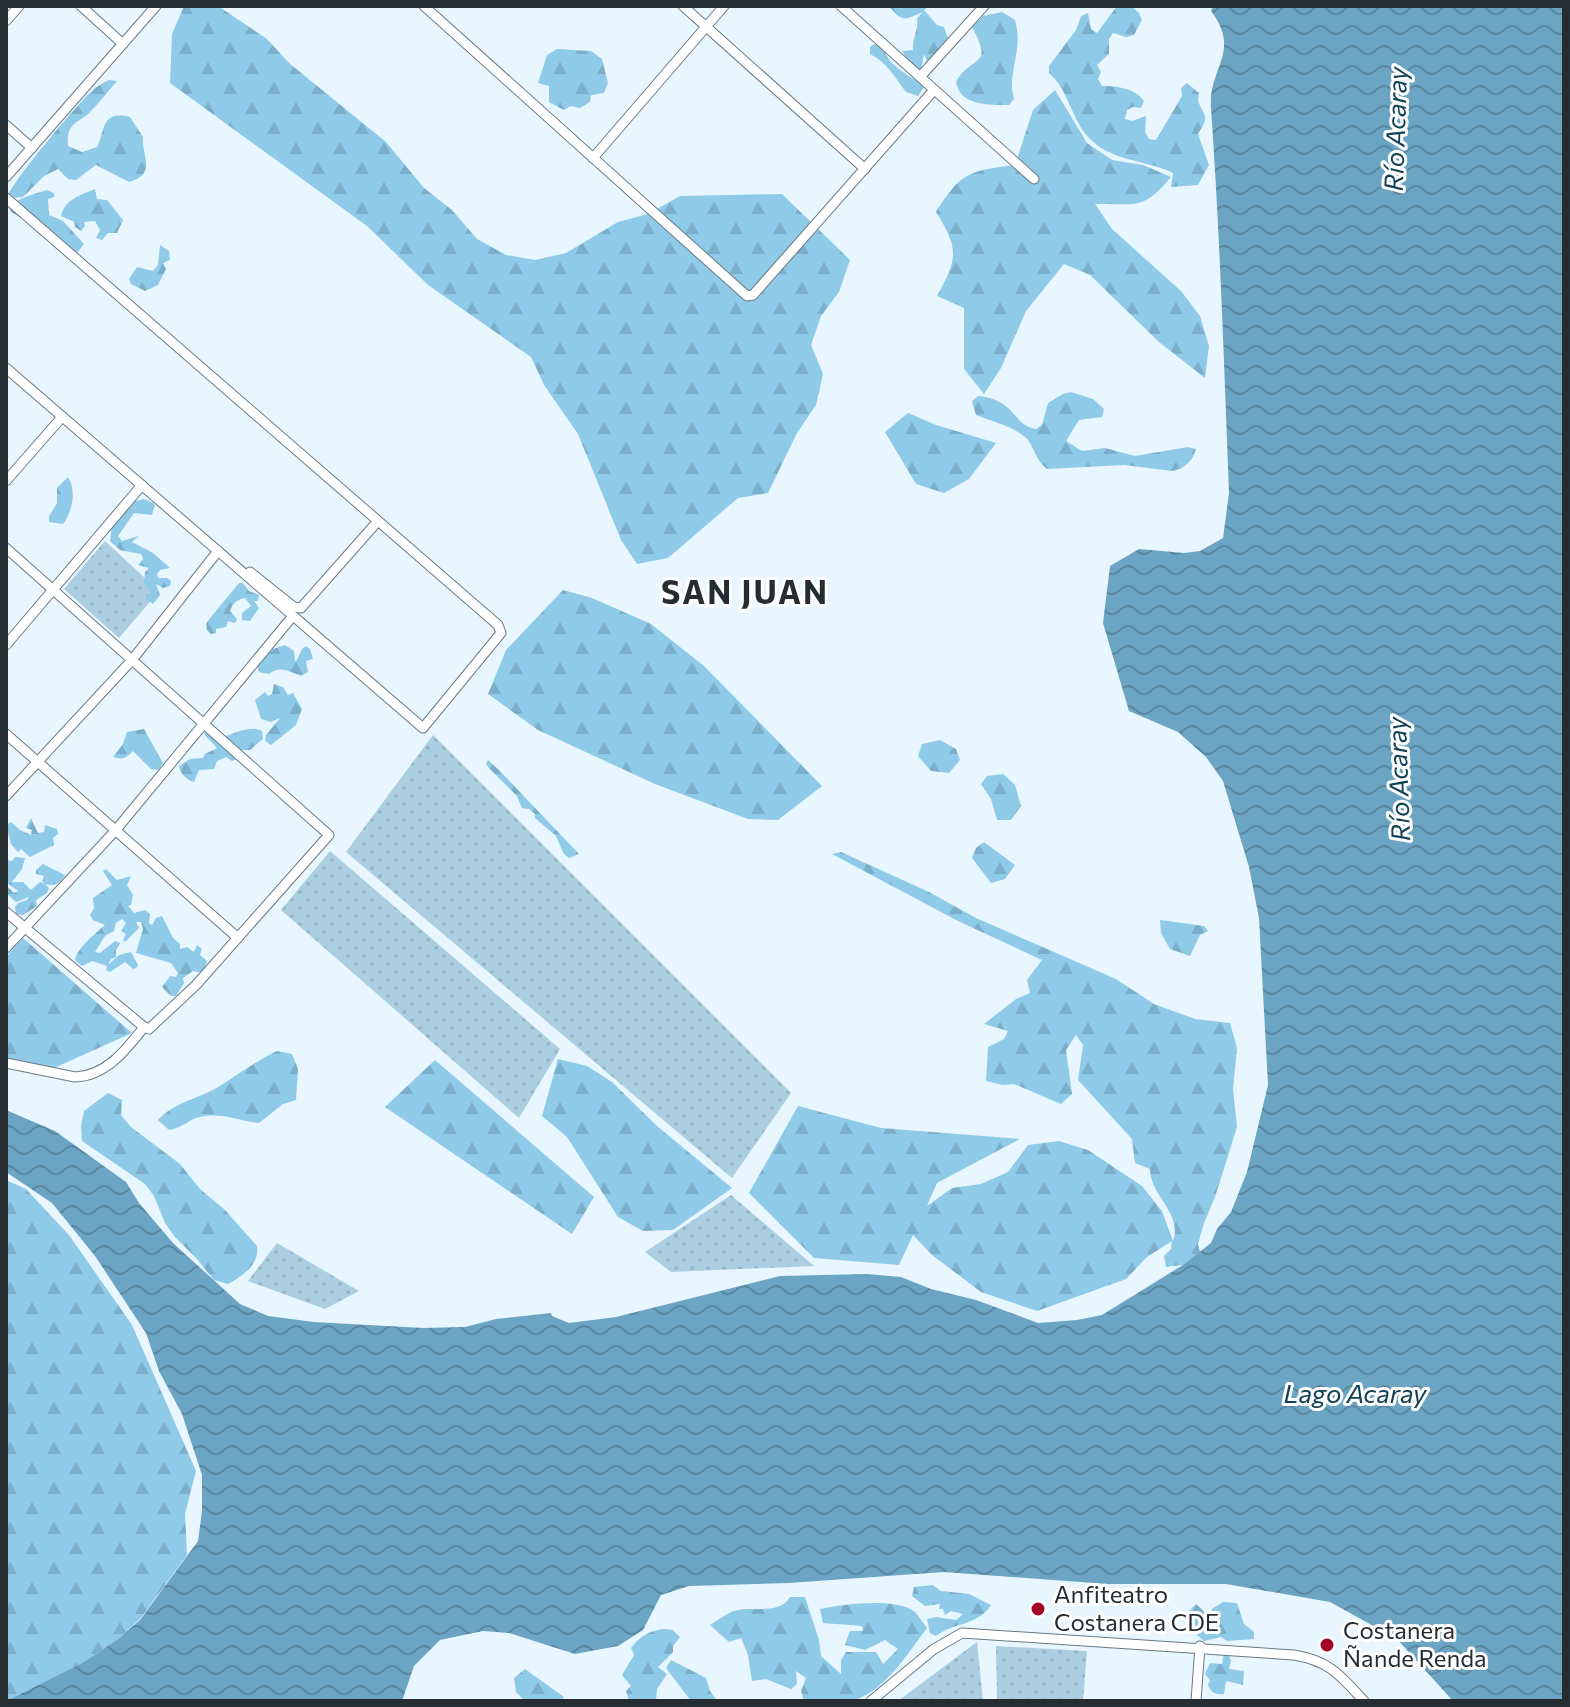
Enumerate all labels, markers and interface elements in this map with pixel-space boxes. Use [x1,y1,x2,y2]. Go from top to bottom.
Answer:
water label: Río Acaray [1377,65,1412,192]
district label: SAN JUAN [661,571,829,611]
water label: Río Acaray [1380,715,1415,842]
water label: Lago Acaray [1284,1377,1428,1408]
place label: Anfiteatro Costanera CDE [1054,1579,1219,1636]
marker: Anfiteatro Costanera CDE [1029,1600,1047,1618]
place label: Costanera Ñande Renda [1343,1615,1487,1672]
marker: Costanera Ñande Renda [1318,1636,1336,1654]

